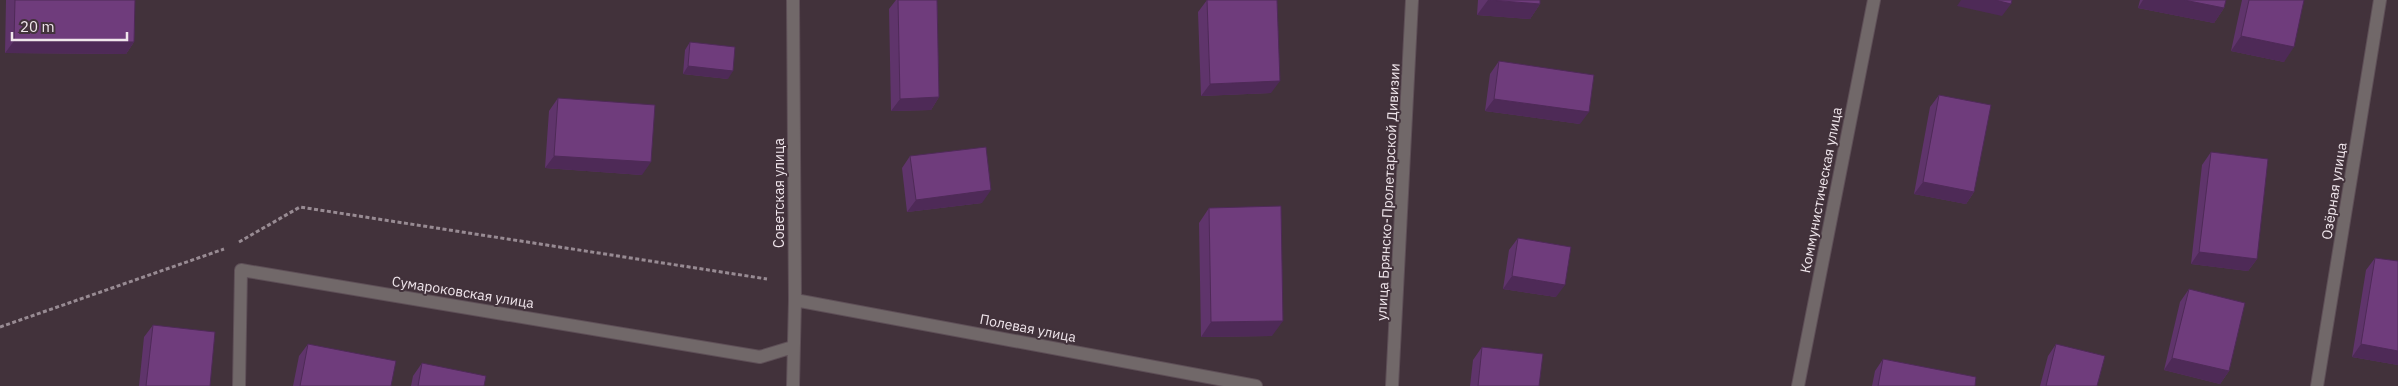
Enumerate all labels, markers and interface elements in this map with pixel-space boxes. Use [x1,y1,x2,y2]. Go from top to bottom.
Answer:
scale bar [12,10,128,42]
text: 20 m [20,17,55,36]
street label: улица Брянско-Пролетарской Дивизии [1372,63,1404,321]
street label: Коммунистическая улица [1796,105,1846,274]
street label: Советская улица [770,138,788,248]
street label: Озёрная улица [2317,141,2351,241]
street label: Сумароковская улица [391,272,536,312]
street label: Полевая улица [978,310,1078,346]

